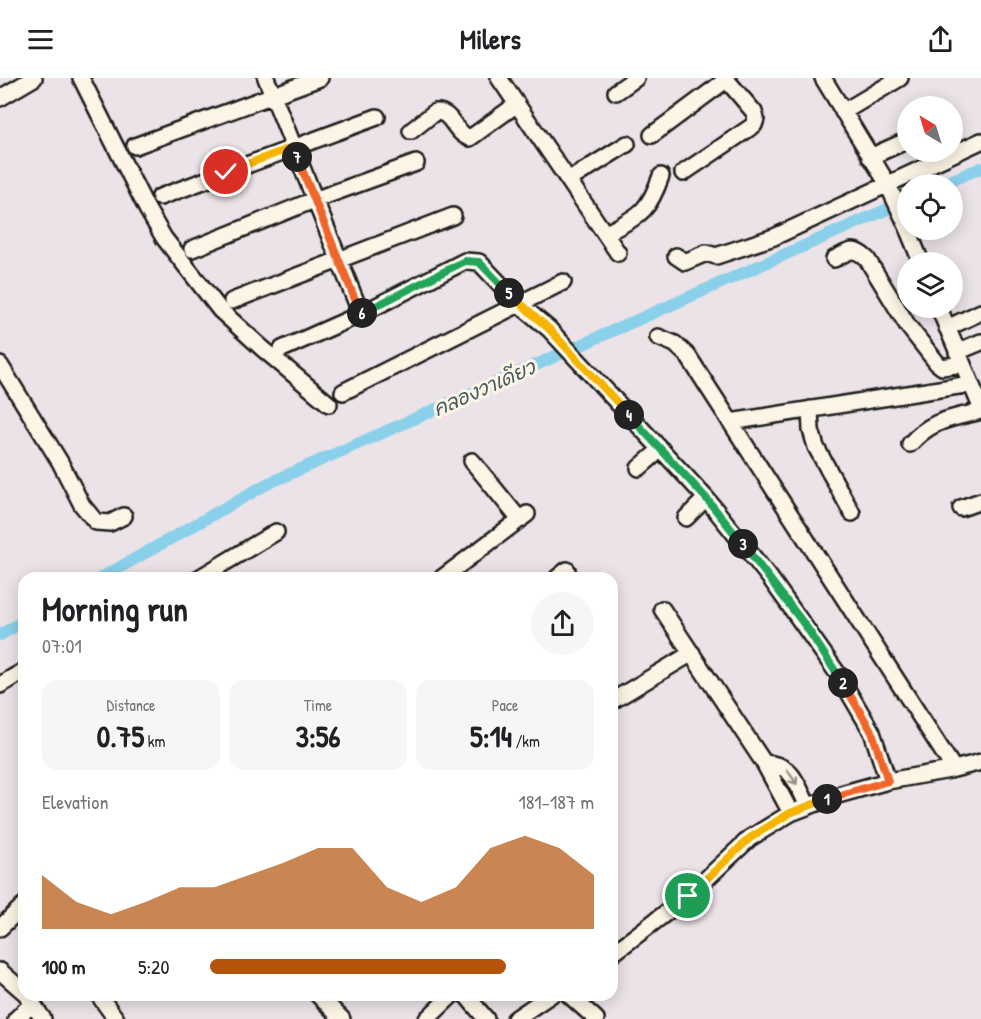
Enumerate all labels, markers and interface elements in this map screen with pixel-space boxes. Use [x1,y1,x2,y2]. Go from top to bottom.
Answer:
text: Milers [460,21,521,57]
icon: menu [24,23,57,56]
icon: share [924,23,957,56]
north arrow [897,96,963,162]
map controls [897,96,963,318]
pin: 7 [282,142,312,172]
pin [200,146,251,197]
text: 7 [293,146,301,168]
icon: check [209,155,242,188]
button: locate [897,174,963,240]
button: layers [897,252,963,318]
pin: 5 [494,278,524,308]
text: 5 [506,282,512,304]
pin: 6 [347,298,377,328]
text: 6 [359,302,365,324]
water label: คลองวาเดียว [429,353,540,422]
pin: 4 [614,400,644,430]
text: 4 [626,404,632,426]
pin: 3 [728,529,758,559]
text: 3 [739,533,747,555]
text: Morning run [42,587,188,631]
button: share [531,592,594,655]
text: 07:01 [42,632,82,659]
pin: 2 [828,668,858,698]
text: 2 [839,672,847,694]
text: Distance [107,694,155,716]
text: Time [304,694,332,716]
text: Pace [492,694,518,716]
text: 0.75 [97,716,144,756]
text: 3:56 [295,716,341,756]
text: 5:14 [470,716,512,756]
text: km [144,730,165,752]
text: /km [512,730,540,752]
one-way arrow [786,768,798,784]
pin: 1 [812,784,842,814]
text: Elevation [42,788,108,815]
text: 181–187 m [518,788,594,815]
text: 1 [824,788,830,810]
pin [662,870,713,921]
icon: arrive [671,879,704,912]
text: 100 m [42,953,85,980]
text: 5:20 [138,953,169,980]

